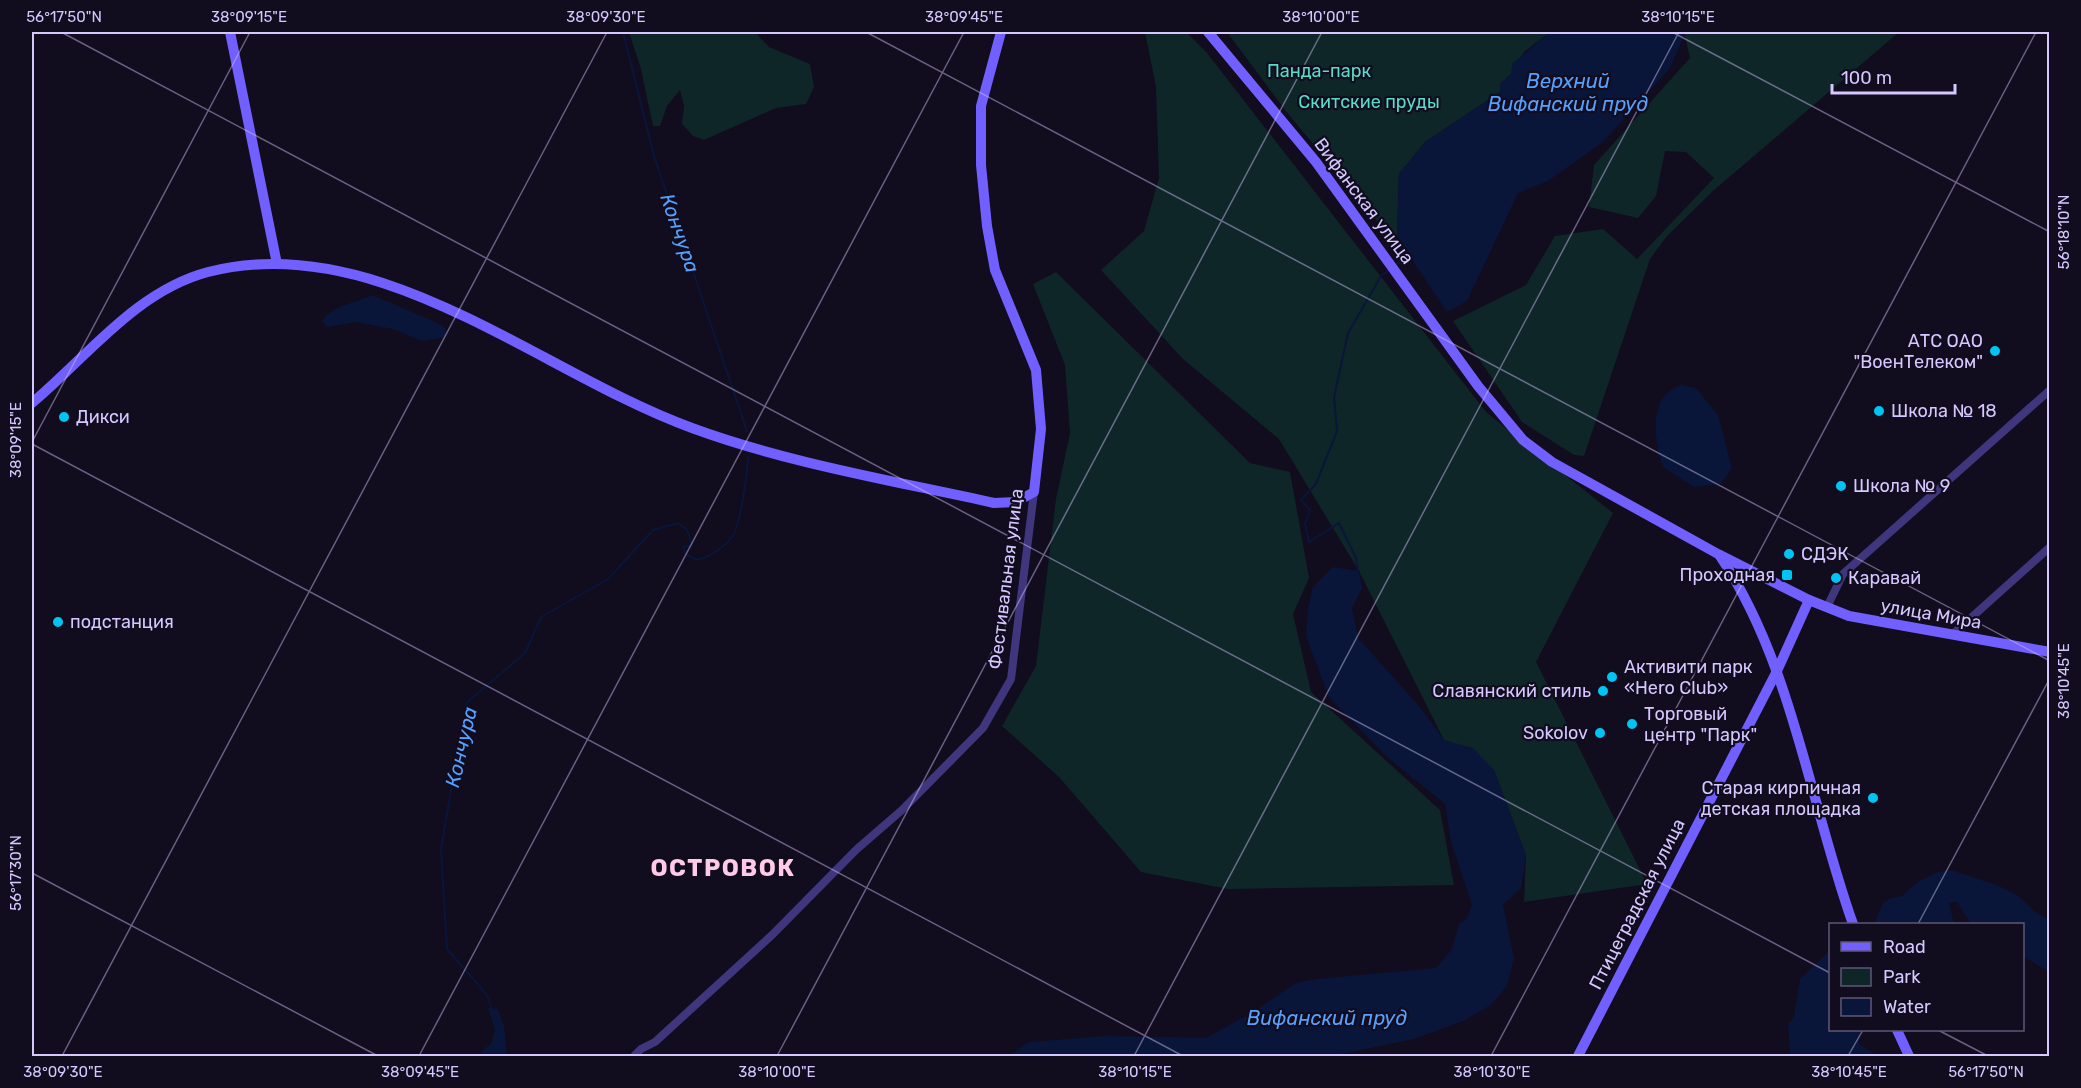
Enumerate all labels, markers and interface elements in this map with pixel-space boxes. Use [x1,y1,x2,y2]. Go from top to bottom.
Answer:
text: 56°17'50"N [26,8,102,26]
text: 38°09'15"E [211,8,287,26]
text: 38°09'30"E [566,8,646,26]
text: 38°09'45"E [925,8,1003,26]
text: 38°10'00"E [1282,8,1360,26]
text: 38°10'15"E [1641,8,1715,26]
scale bar [1832,57,1955,95]
park label: Панда-парк [1267,60,1371,82]
text: 100 m [1841,67,1892,89]
water label: Верхний Вифанский пруд [1488,69,1648,116]
park label: Скитские пруды [1298,91,1440,113]
street label: Вифанская улица [1309,134,1419,268]
water label: Кончура [655,190,705,276]
text: 56°18'10"N [2055,195,2073,270]
place label: АТС ОАО "ВоенТелеком" [1854,330,1983,373]
marker: АТС ОАО "ВоенТелеком" [1988,344,2002,358]
place label: Школа № 18 [1891,400,1997,422]
text: 38°09'15"E [7,402,25,478]
marker: Школа № 18 [1872,404,1886,418]
place label: Дикси [76,406,130,428]
marker: Дикси [57,410,71,424]
place label: Школа № 9 [1853,475,1950,497]
marker: Школа № 9 [1834,479,1848,493]
street label: Фестивальная улица [984,487,1028,671]
place label: СДЭК [1801,543,1849,565]
marker: СДЭК [1782,547,1796,561]
place label: Проходная [1680,564,1775,586]
place label: Каравай [1848,567,1921,589]
marker: Проходная [1780,568,1794,582]
marker: Каравай [1829,571,1843,585]
street label: улица Мира [1879,594,1983,634]
place label: подстанция [70,611,174,633]
marker: подстанция [51,615,65,629]
text: 38°10'45"E [2055,643,2073,719]
place label: Активити парк «Hero Club» [1624,656,1753,699]
marker: Активити парк «Hero Club» [1605,670,1619,684]
place label: Славянский стиль [1432,680,1591,702]
marker: Славянский стиль [1596,684,1610,698]
place label: Торговый центр "Парк" [1644,703,1757,746]
water label: Кончура [440,704,482,790]
marker: Торговый центр "Парк" [1625,717,1639,731]
place label: Sokolov [1523,722,1588,744]
marker: Sokolov [1593,726,1607,740]
place label: Старая кирпичная детская площадка [1701,777,1861,820]
marker: Старая кирпичная детская площадка [1866,791,1880,805]
street label: Птицеградская улица [1584,815,1690,993]
text: 56°17'30"N [7,835,25,911]
district label: ОСТРОВОК [650,854,796,882]
legend [1829,923,2024,1031]
text: Road [1883,936,1926,958]
text: Park [1883,966,1921,988]
text: Water [1883,996,1931,1018]
water label: Вифанский пруд [1247,1006,1407,1030]
text: 38°09'30"E [23,1063,103,1081]
text: 38°09'45"E [381,1063,459,1081]
text: 38°10'00"E [738,1063,816,1081]
text: 38°10'15"E [1098,1063,1172,1081]
text: 38°10'30"E [1454,1063,1530,1081]
text: 38°10'45"E [1811,1063,1887,1081]
text: 56°17'50"N [1948,1063,2024,1081]

